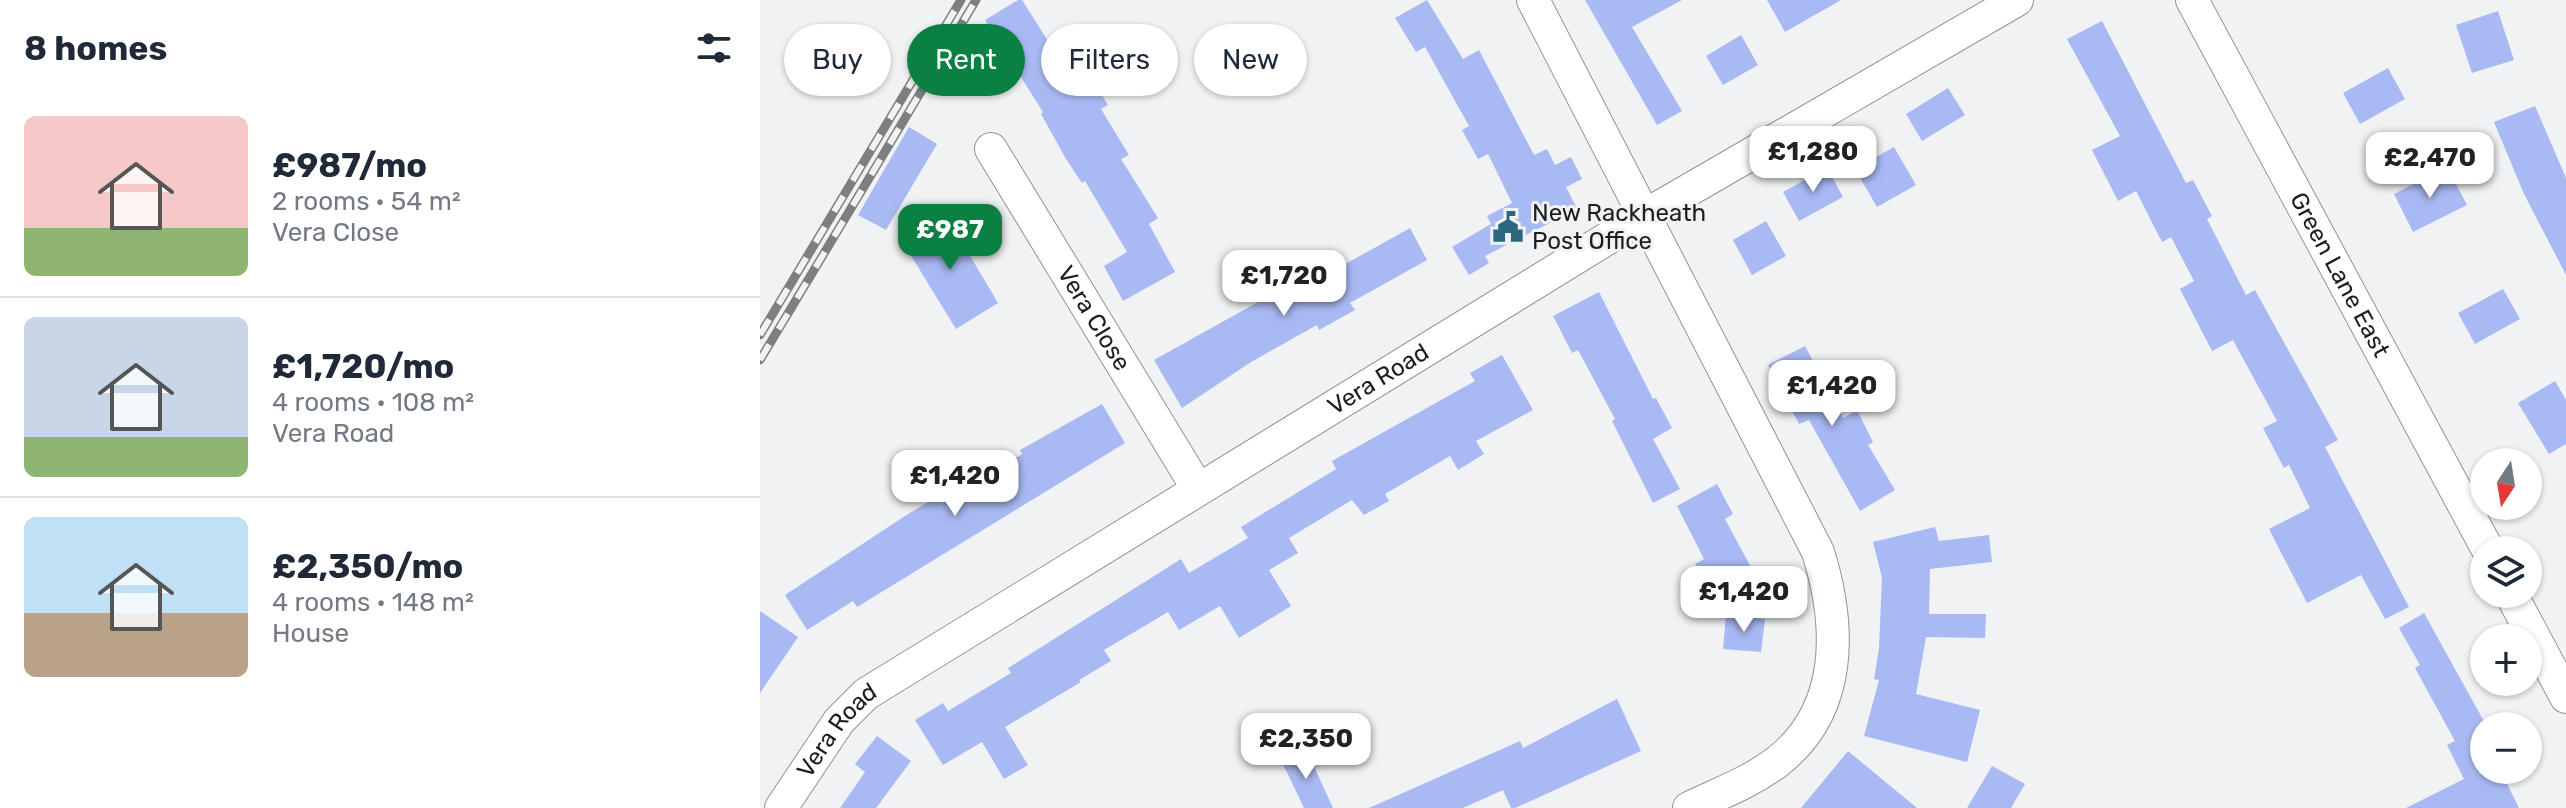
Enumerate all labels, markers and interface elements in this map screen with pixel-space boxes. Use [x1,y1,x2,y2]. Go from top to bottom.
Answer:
chip: Buy [784,24,891,96]
chip: Rent [907,24,1025,96]
chip: Filters [1041,24,1178,96]
chip: New [1194,24,1307,96]
icon: filters [692,26,736,70]
text: 8 homes [24,28,167,69]
pin: £1,280 [1748,126,1878,194]
pin: £2,470 [2365,132,2495,200]
text: £1,280 [1767,136,1859,167]
text: £2,470 [2384,142,2476,173]
text: £987/mo [272,145,427,186]
icon: home [88,148,184,244]
text: 2 rooms · 54 m² [272,186,461,217]
street label: Green Lane East [2284,188,2395,362]
place label: New Rackheath Post Office [1532,199,1706,255]
pin: £987 [903,204,997,272]
public building icon: New Rackheath Post Office [1491,210,1525,244]
text: £987 [916,214,984,245]
text: Vera Close [272,217,399,248]
pin: £1,720 [1219,250,1349,318]
text: £1,720 [1240,260,1328,291]
street label: Vera Close [1052,261,1136,376]
street label: Vera Road [1323,338,1434,421]
text: £1,720/mo [272,346,454,387]
icon: home [88,349,184,445]
pin: £1,420 [1767,360,1897,428]
text: £1,420 [1786,370,1878,401]
text: 4 rooms · 108 m² [272,387,474,418]
text: Vera Road [272,418,394,449]
north arrow [2470,448,2542,520]
map controls [2470,448,2542,784]
pin: £1,420 [890,450,1020,518]
text: £1,420 [909,460,1001,491]
button: layers [2470,536,2542,608]
text: £2,350/mo [272,546,463,587]
icon: home [88,549,184,645]
pin: £1,420 [1679,566,1809,634]
text: £1,420 [1698,576,1790,607]
text: 4 rooms · 148 m² [272,587,474,618]
text: House [272,618,349,649]
button: + [2470,624,2542,696]
street label: Vera Road [791,677,882,783]
button: − [2470,712,2542,784]
pin: £2,350 [1241,713,1371,781]
text: £2,350 [1259,723,1353,754]

